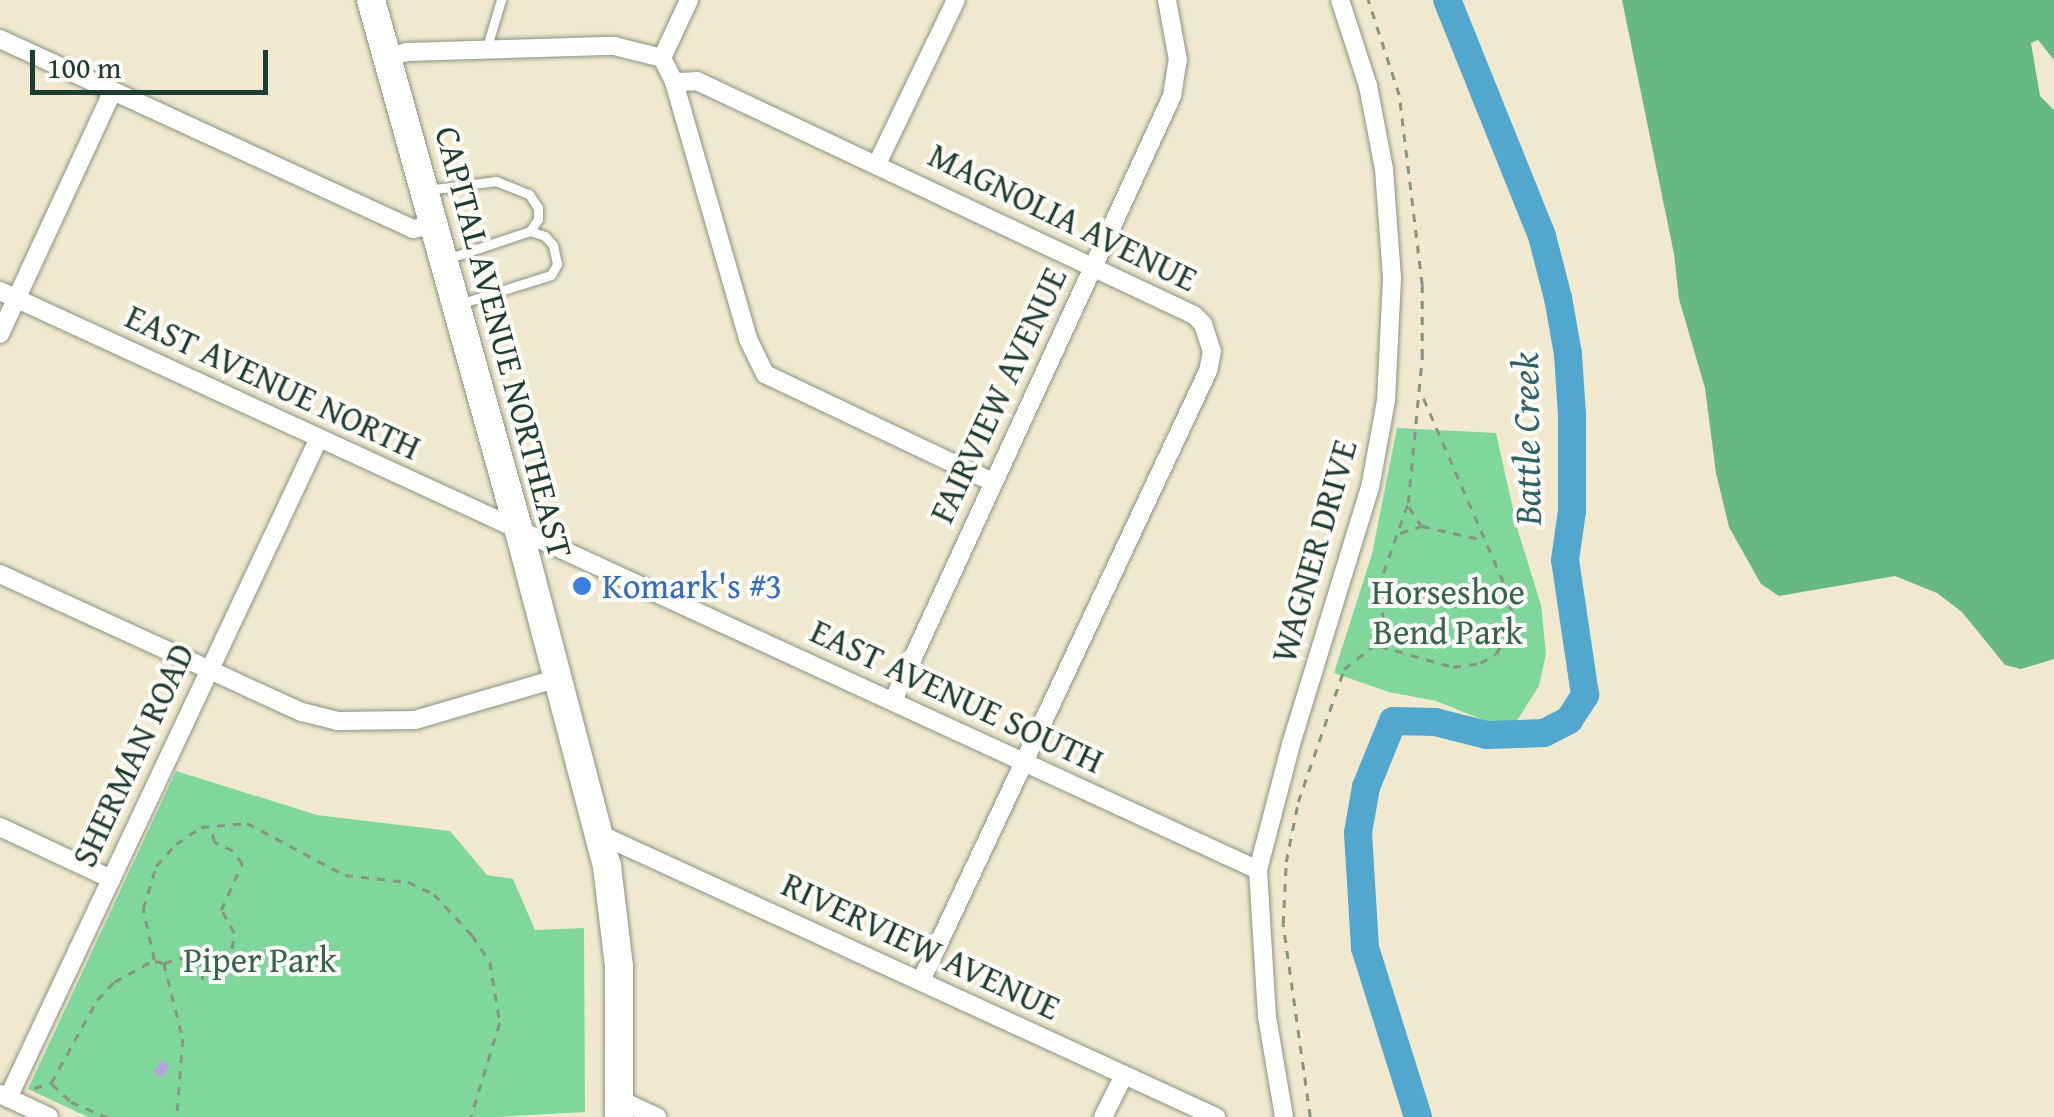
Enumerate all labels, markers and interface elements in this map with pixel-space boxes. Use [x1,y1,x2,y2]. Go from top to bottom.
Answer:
scale bar [35,30,272,92]
text: 100 m [47,45,121,89]
street label: CAPITAL AVENUE NORTHEAST [426,122,582,562]
street label: MAGNOLIA AVENUE [922,134,1204,300]
street label: FAIRVIEW AVENUE [920,261,1076,529]
street label: EAST AVENUE NORTH [119,295,427,469]
water label: Battle Creek [1502,352,1550,526]
street label: WAGNER DRIVE [1262,435,1366,667]
place label: Komark's #3 [602,565,782,607]
park label: Horseshoe Bend Park [1371,571,1525,653]
marker: Komark's #3 [571,575,593,597]
street label: EAST AVENUE SOUTH [804,610,1110,782]
street label: SHERMAN ROAD [63,637,203,873]
street label: RIVERVIEW AVENUE [775,863,1067,1029]
park label: Piper Park [183,939,337,981]

